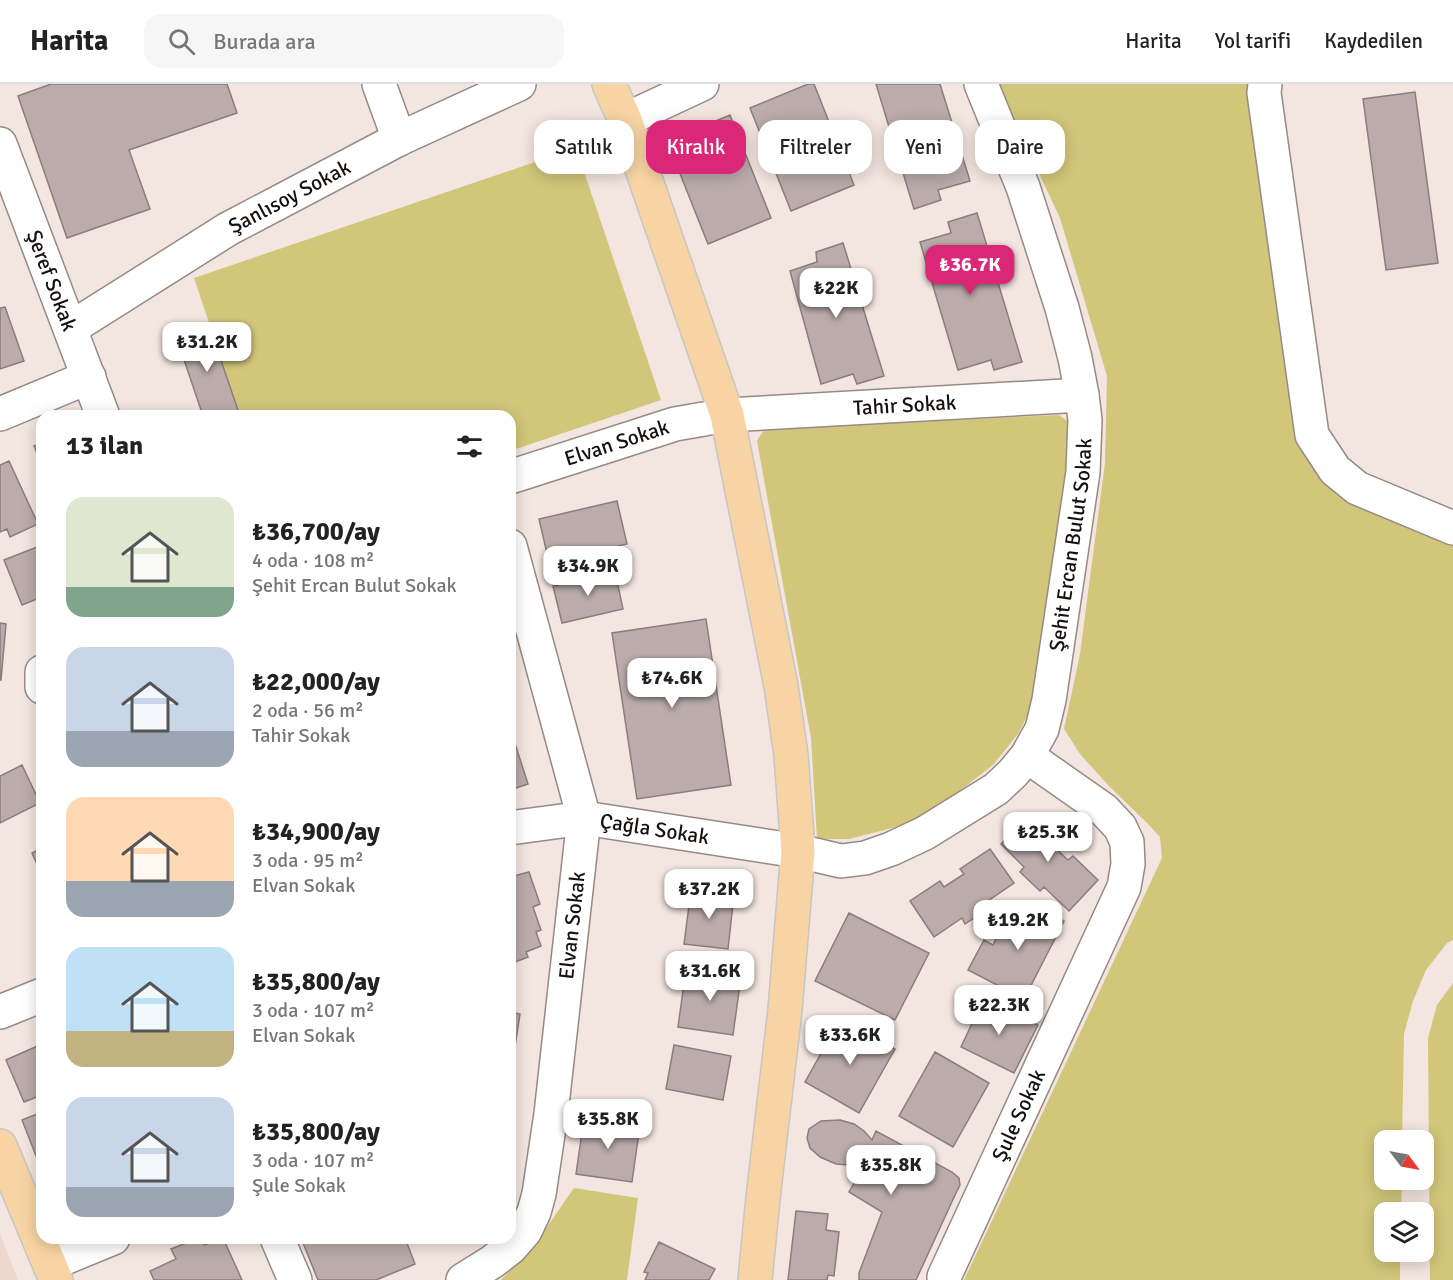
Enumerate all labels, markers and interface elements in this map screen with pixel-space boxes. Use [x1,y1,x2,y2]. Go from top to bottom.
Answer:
search box [144,14,564,68]
text: Harita [30,24,108,58]
icon: search [165,25,198,58]
text: Burada ara [213,28,316,55]
text: Harita [1125,28,1182,54]
text: Yol tarifi [1215,28,1291,54]
text: Kaydedilen [1324,28,1423,54]
chip: Satılık [534,120,634,174]
chip: Kiralık [646,120,746,174]
chip: Filtreler [758,120,872,174]
chip: Yeni [884,120,963,174]
chip: Daire [975,120,1065,174]
street label: Şanlısoy Sokak [224,154,355,239]
street label: Şeref Sokak [21,226,83,335]
pin: ₺36.7K [921,245,1019,296]
text: ₺36.7K [939,252,1001,277]
pin: ₺22K [800,268,872,319]
text: ₺22K [814,275,858,300]
pin: ₺31.2K [158,322,256,373]
text: ₺31.2K [176,329,238,354]
street label: Tahir Sokak [852,389,957,421]
street label: Elvan Sokak [561,414,673,472]
text: 13 ilan [66,430,143,462]
icon: filters [453,430,486,463]
street label: Şehit Ercan Bulut Sokak [1043,437,1097,653]
text: ₺36,700/ay [252,516,380,548]
icon: home [114,521,186,593]
pin: ₺34.9K [539,546,637,597]
text: 4 oda · 108 m² [252,548,374,573]
text: ₺34.9K [557,553,619,578]
text: Şehit Ercan Bulut Sokak [252,573,457,598]
pin: ₺74.6K [623,658,721,709]
text: ₺74.6K [641,665,703,690]
text: ₺22,000/ay [252,666,380,698]
icon: home [114,671,186,743]
text: 2 oda · 56 m² [252,698,364,723]
text: Tahir Sokak [252,723,350,748]
street label: Çağla Sokak [598,808,711,850]
pin: ₺25.3K [999,812,1097,863]
text: ₺34,900/ay [252,816,380,848]
text: ₺25.3K [1017,819,1079,844]
icon: home [114,821,186,893]
text: 3 oda · 95 m² [252,848,364,873]
pin: ₺37.2K [660,869,758,920]
street label: Elvan Sokak [553,870,591,981]
text: Elvan Sokak [252,873,355,898]
text: ₺37.2K [678,876,740,901]
pin: ₺19.2K [969,900,1067,951]
text: ₺19.2K [987,907,1049,932]
pin: ₺31.6K [661,951,759,1002]
text: ₺31.6K [679,958,741,983]
text: ₺35,800/ay [252,966,380,998]
icon: home [114,971,186,1043]
pin: ₺22.3K [950,985,1048,1036]
text: ₺22.3K [968,992,1030,1017]
text: 3 oda · 107 m² [252,998,374,1023]
pin: ₺33.6K [801,1015,899,1066]
text: ₺33.6K [819,1022,881,1047]
text: Elvan Sokak [252,1023,355,1048]
street label: Şule Sokak [986,1065,1051,1166]
pin: ₺35.8K [559,1099,657,1150]
text: ₺35.8K [577,1106,639,1131]
text: ₺35,800/ay [252,1116,380,1148]
icon: home [114,1121,186,1193]
north arrow [1374,1130,1434,1190]
map controls [1374,1130,1434,1262]
pin: ₺35.8K [842,1145,940,1196]
text: 3 oda · 107 m² [252,1148,374,1173]
text: ₺35.8K [860,1152,922,1177]
text: Şule Sokak [252,1173,346,1198]
button: layers [1374,1202,1434,1262]

